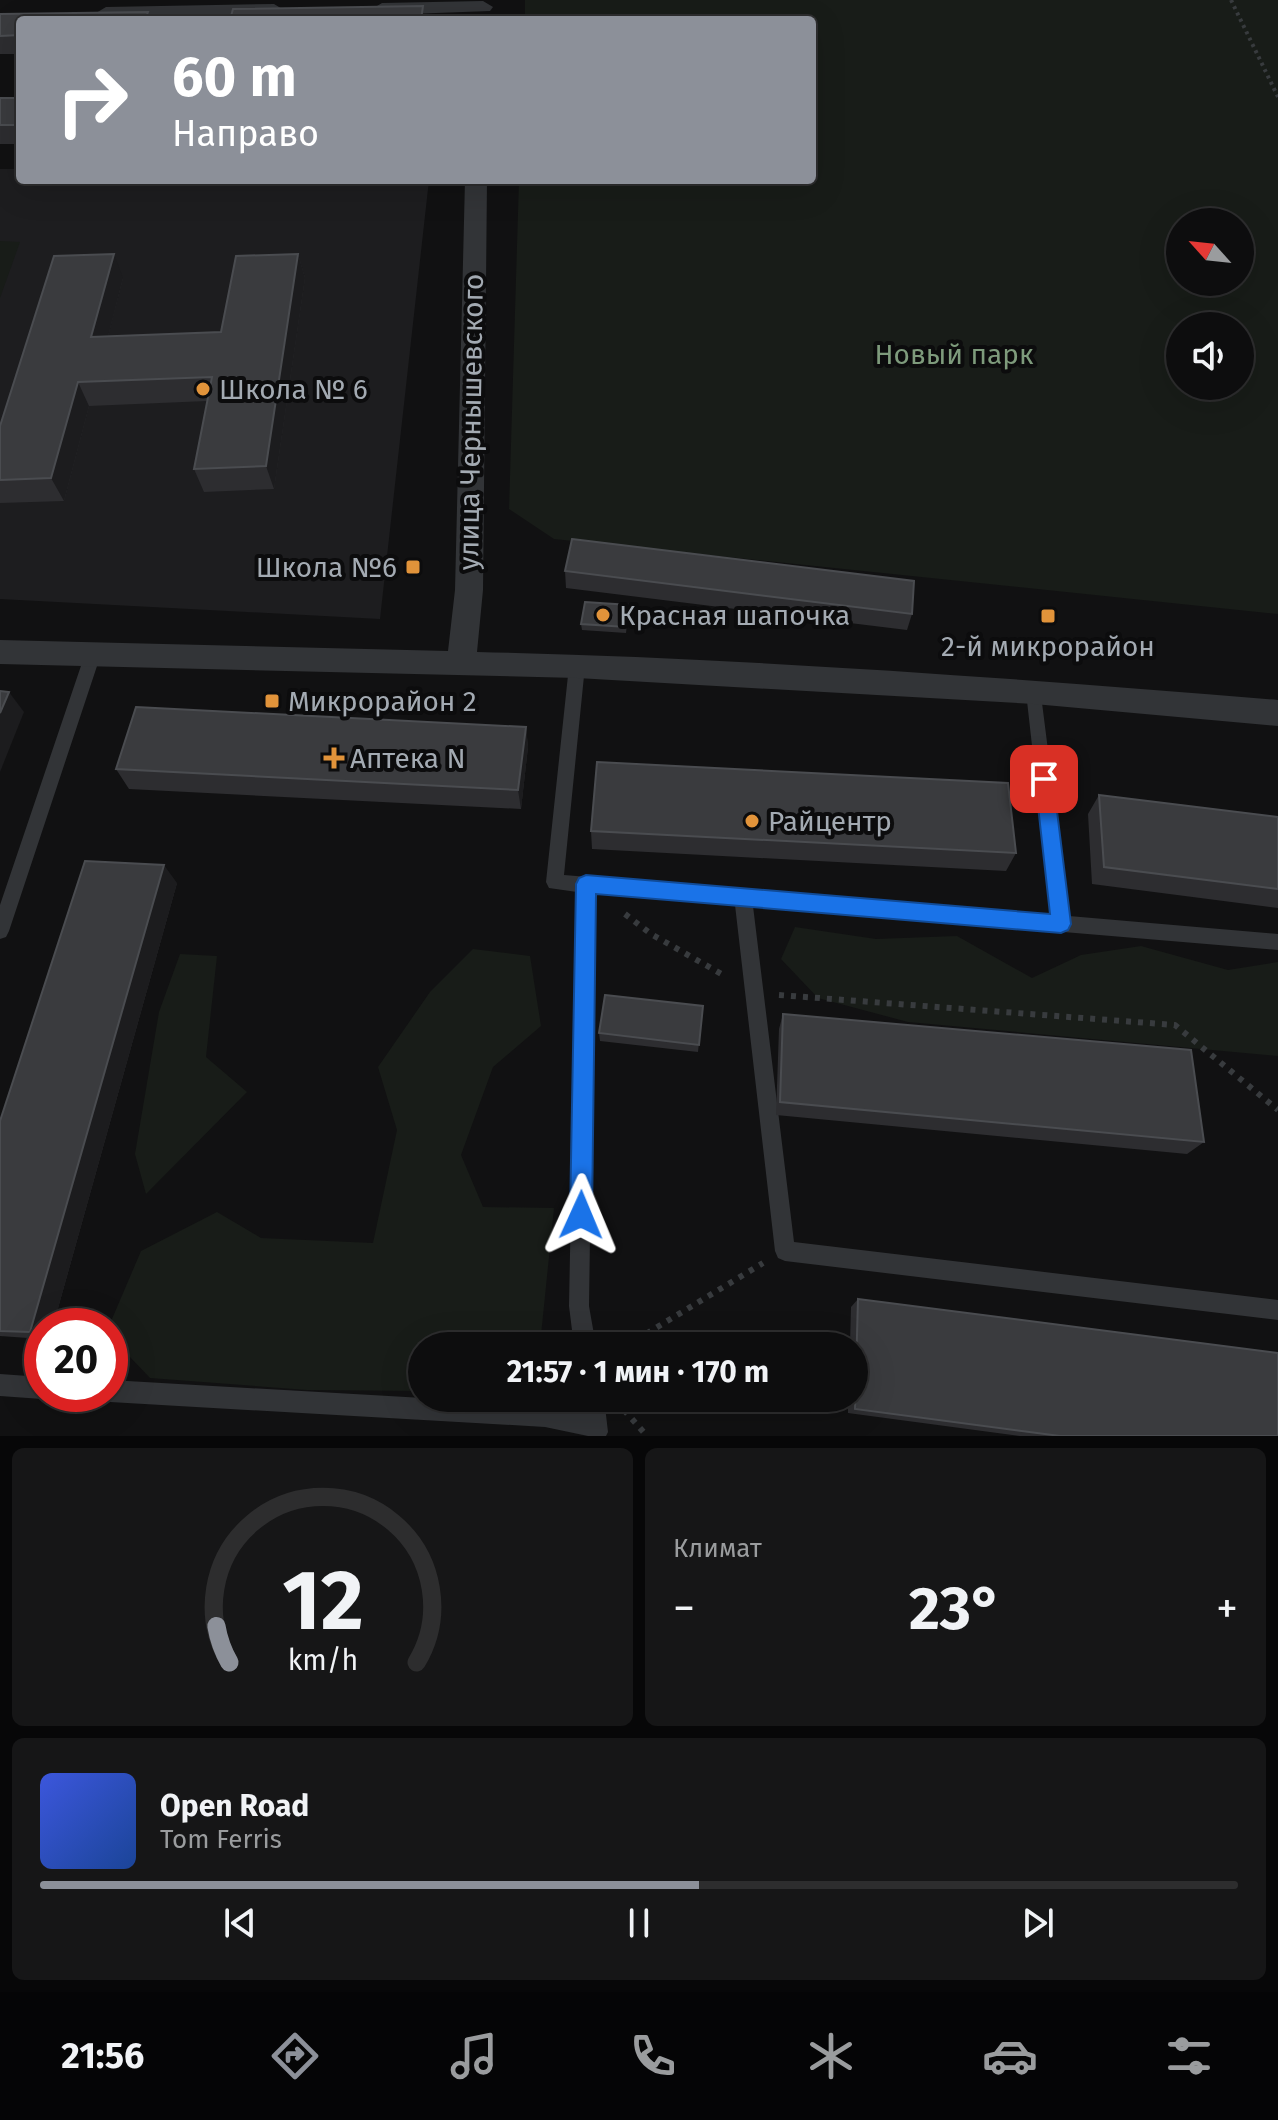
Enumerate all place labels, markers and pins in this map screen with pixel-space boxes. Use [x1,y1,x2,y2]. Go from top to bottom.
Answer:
place label: Школа № 6 [219,373,368,406]
marker: Школа № 6 [194,380,212,398]
place label: Школа №6 [256,551,397,584]
marker: Школа №6 [404,558,422,576]
place label: Красная шапочка [619,599,850,632]
marker: Красная шапочка [594,606,612,624]
marker: 2-й микрорайон [1039,607,1057,625]
place label: 2-й микрорайон [941,630,1155,663]
place label: Микрорайон 2 [288,685,477,718]
marker: Микрорайон 2 [263,692,281,710]
place label: Аптека N [350,742,466,775]
pin [1010,745,1078,813]
marker: Аптека N [325,749,343,767]
place label: Райцентр [768,805,892,838]
marker: Райцентр [743,812,761,830]

